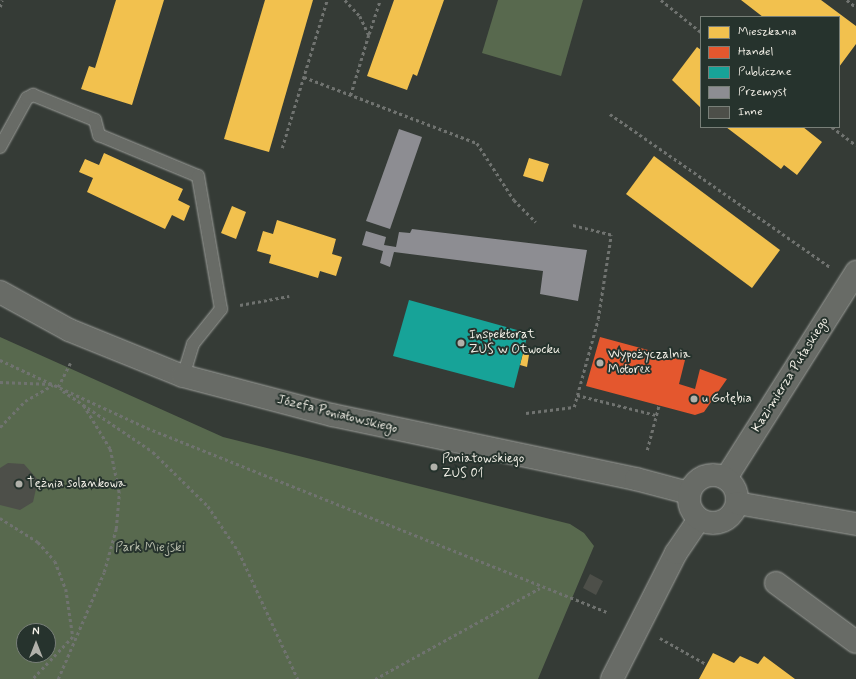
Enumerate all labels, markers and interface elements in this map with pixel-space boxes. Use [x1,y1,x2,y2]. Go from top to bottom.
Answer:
legend [700,16,840,128]
text: Mieszkania [738,24,797,40]
text: Handel [738,44,773,60]
text: Publiczne [738,64,792,80]
text: Przemysł [738,84,787,100]
text: Inne [738,104,763,120]
street label: Kazimierza Pułaskiego [750,315,832,435]
place label: Inspektorat ZUS w Otwocku [469,328,559,359]
marker: Inspektorat ZUS w Otwocku [456,338,466,348]
place label: Wypożyczalnia Motorex [608,348,690,379]
marker: Wypożyczalnia Motorex [595,358,605,368]
place label: u Gołębia [702,391,752,407]
street label: Józefa Poniatowskiego [275,392,399,438]
marker: u Gołębia [689,394,699,404]
place label: Poniatowskiego ZUS 01 [442,452,524,483]
marker: Poniatowskiego ZUS 01 [429,462,439,472]
place label: Tężnia solankowa [27,476,124,492]
marker: Tężnia solankowa [14,479,24,489]
park label: Park Miejski [115,540,185,556]
north arrow [16,623,56,663]
text: N [32,625,40,639]

